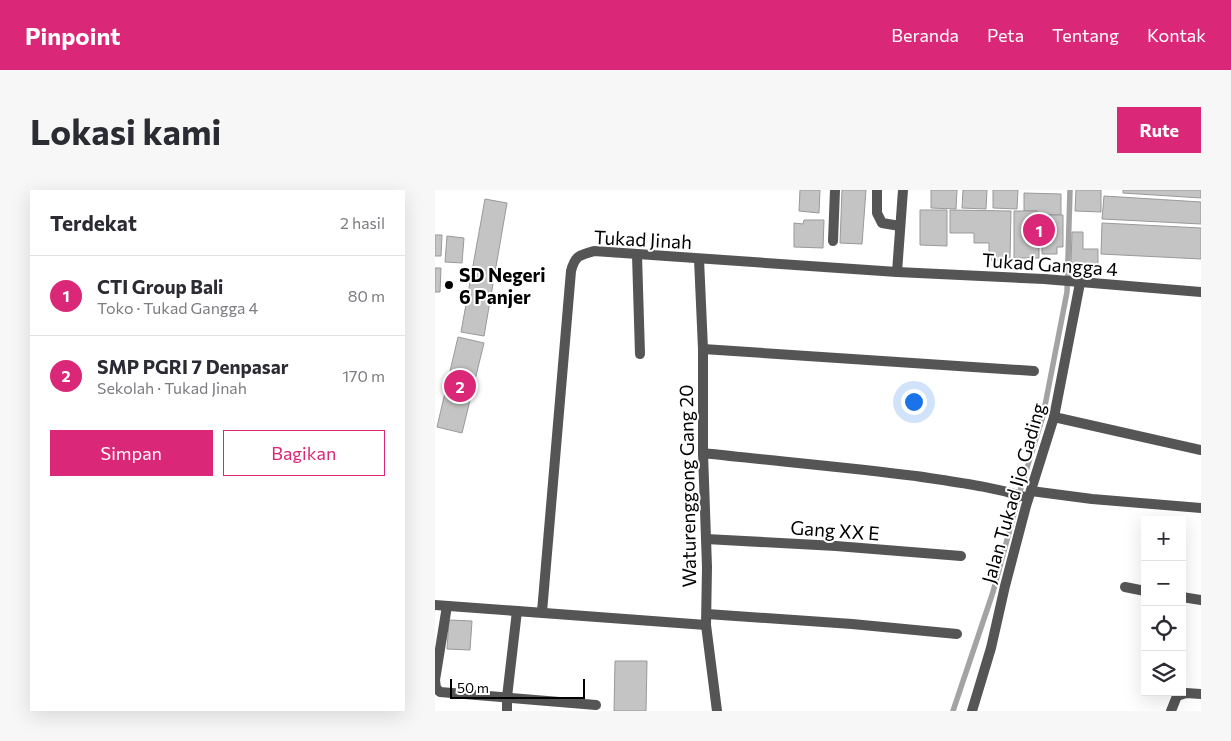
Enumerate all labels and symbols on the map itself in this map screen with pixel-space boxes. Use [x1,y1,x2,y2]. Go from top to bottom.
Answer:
pin: 1 [1023,211,1055,249]
street label: Tukad Jinah [593,225,693,253]
street label: Tukad Gangga 4 [981,248,1119,280]
place label: SD Negeri 6 Panjer [459,263,546,308]
marker: SD Negeri 6 Panjer [443,279,455,291]
pin: 2 [444,367,476,405]
street label: Waturenggong Gang 20 [674,384,700,588]
your location [901,389,927,415]
street label: Jalan Tukad Ijo Gading [976,400,1050,586]
street label: Gang XX E [790,515,880,545]
scale bar [450,676,585,699]

